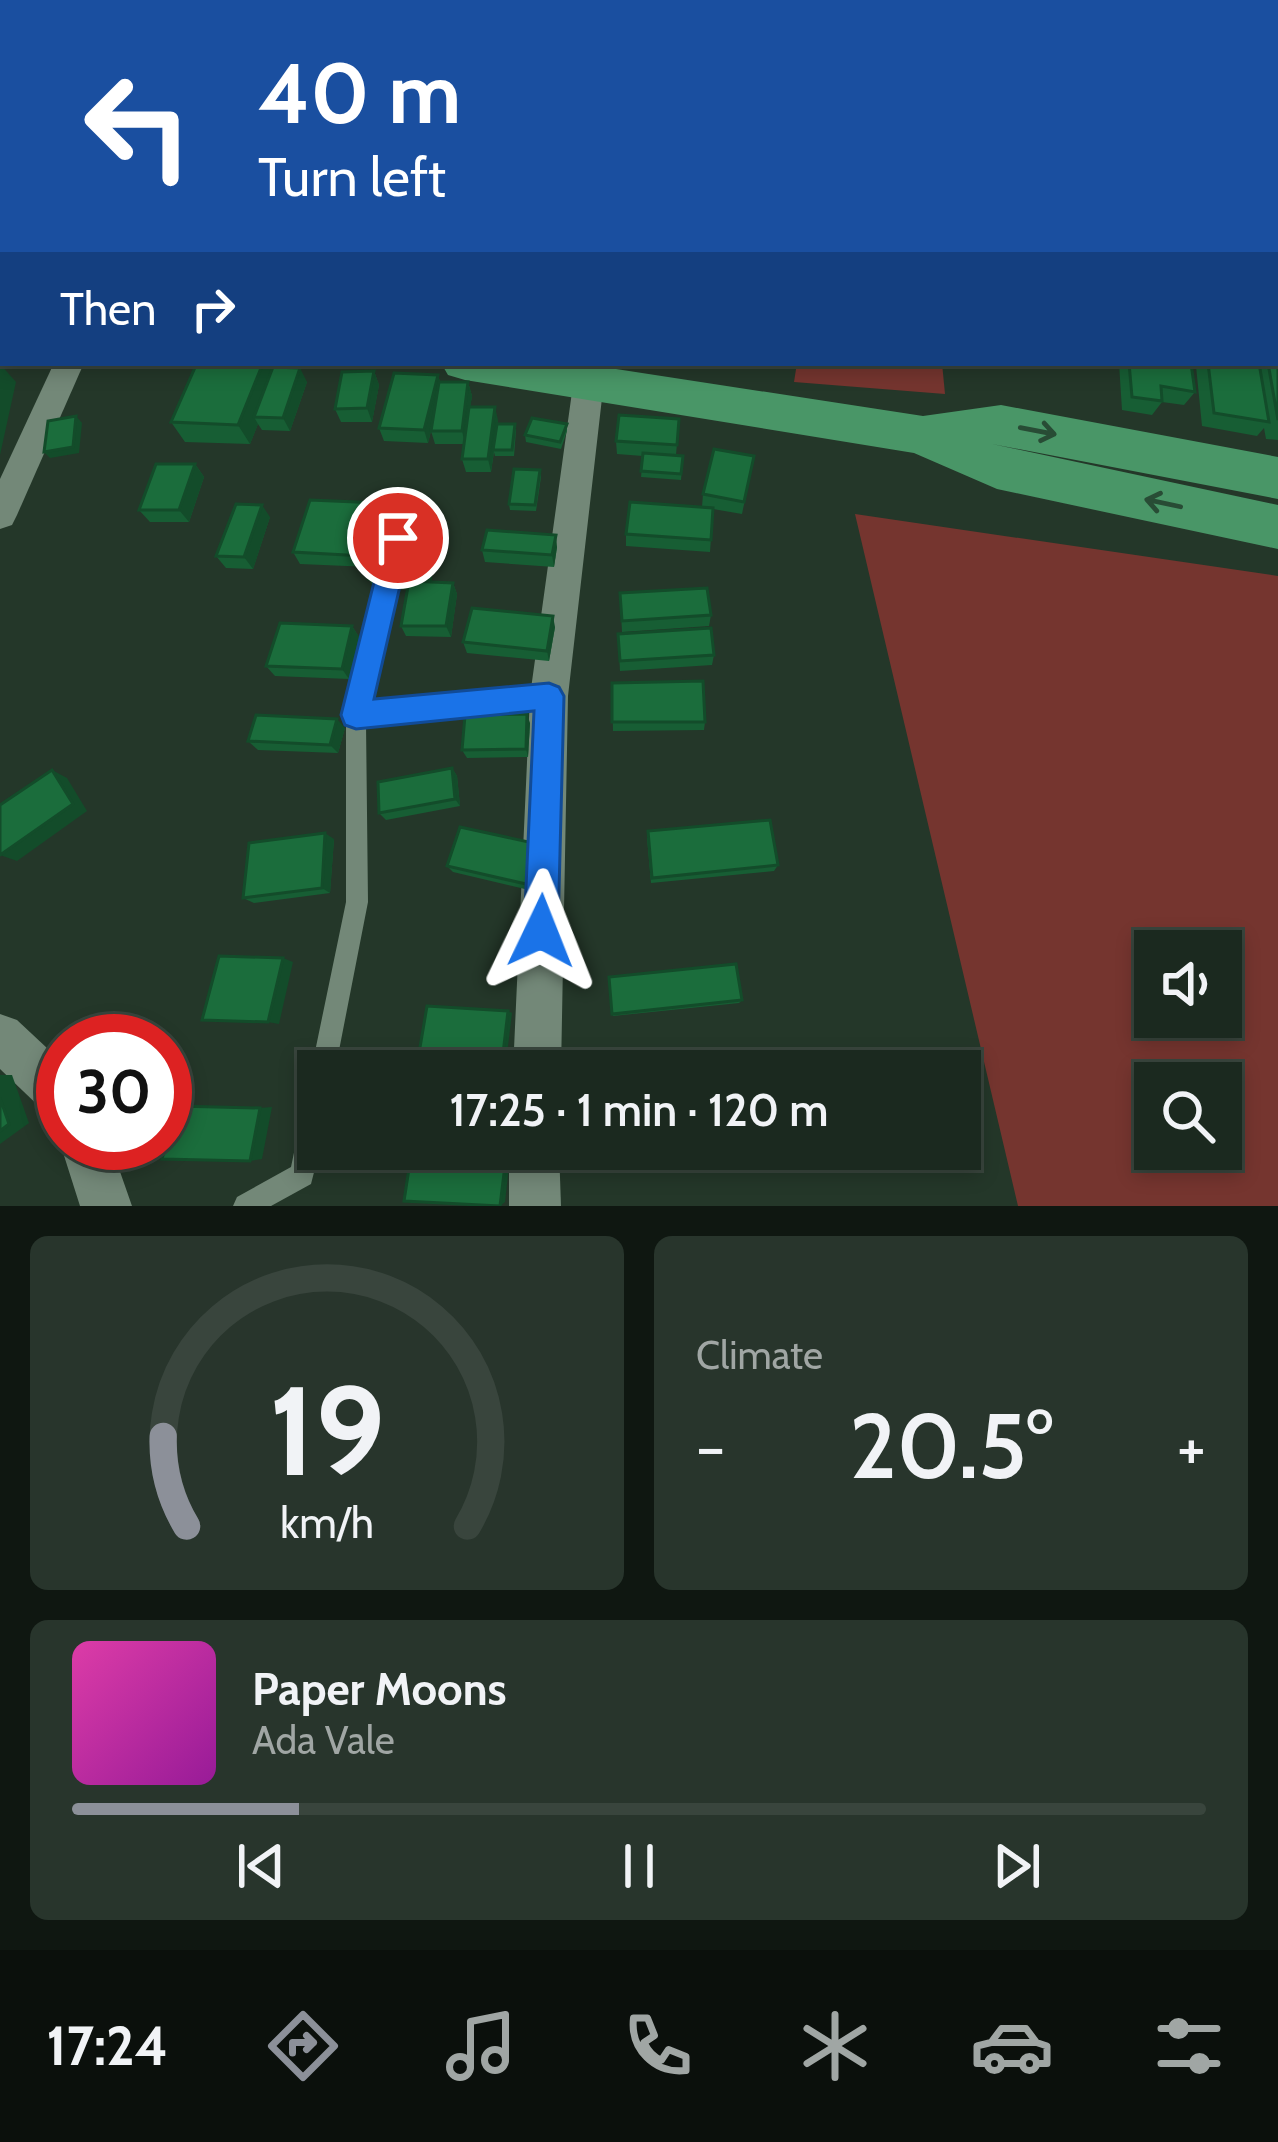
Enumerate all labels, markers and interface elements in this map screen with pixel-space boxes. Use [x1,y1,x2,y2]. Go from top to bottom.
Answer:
text: 40 m [258,42,461,144]
icon: left [60,48,216,204]
text: Turn left [258,144,446,210]
icon: right [180,276,246,342]
text: Then [60,282,156,336]
one-way arrow [1018,421,1057,443]
pin [347,487,449,589]
one-way arrow [1145,491,1184,513]
icon: arrive [365,505,431,571]
position arrow [478,868,604,994]
map controls [1134,930,1242,1170]
button: sound [1134,930,1242,1038]
speed limit sign: 30 [36,1014,192,1170]
button: search [1134,1062,1242,1170]
text: 17:25 · 1 min · 120 m [449,1083,829,1137]
text: Climate [696,1331,823,1379]
text: 19 [269,1355,385,1506]
text: 20.5° [849,1391,1053,1501]
text: − [696,1406,725,1487]
text: + [1177,1406,1206,1487]
text: km/h [280,1497,374,1549]
text: Paper Moons [252,1662,507,1716]
text: Ada Vale [252,1716,395,1764]
icon: previous [228,1833,294,1899]
icon: pause [606,1833,672,1899]
icon: next [984,1833,1050,1899]
icon: directions [261,2004,345,2088]
icon: music [439,2004,523,2088]
icon: phone [616,2004,700,2088]
icon: climate [793,2004,877,2088]
icon: car [970,2004,1054,2088]
icon: filters [1147,2004,1231,2088]
text: 17:24 [47,2013,168,2079]

